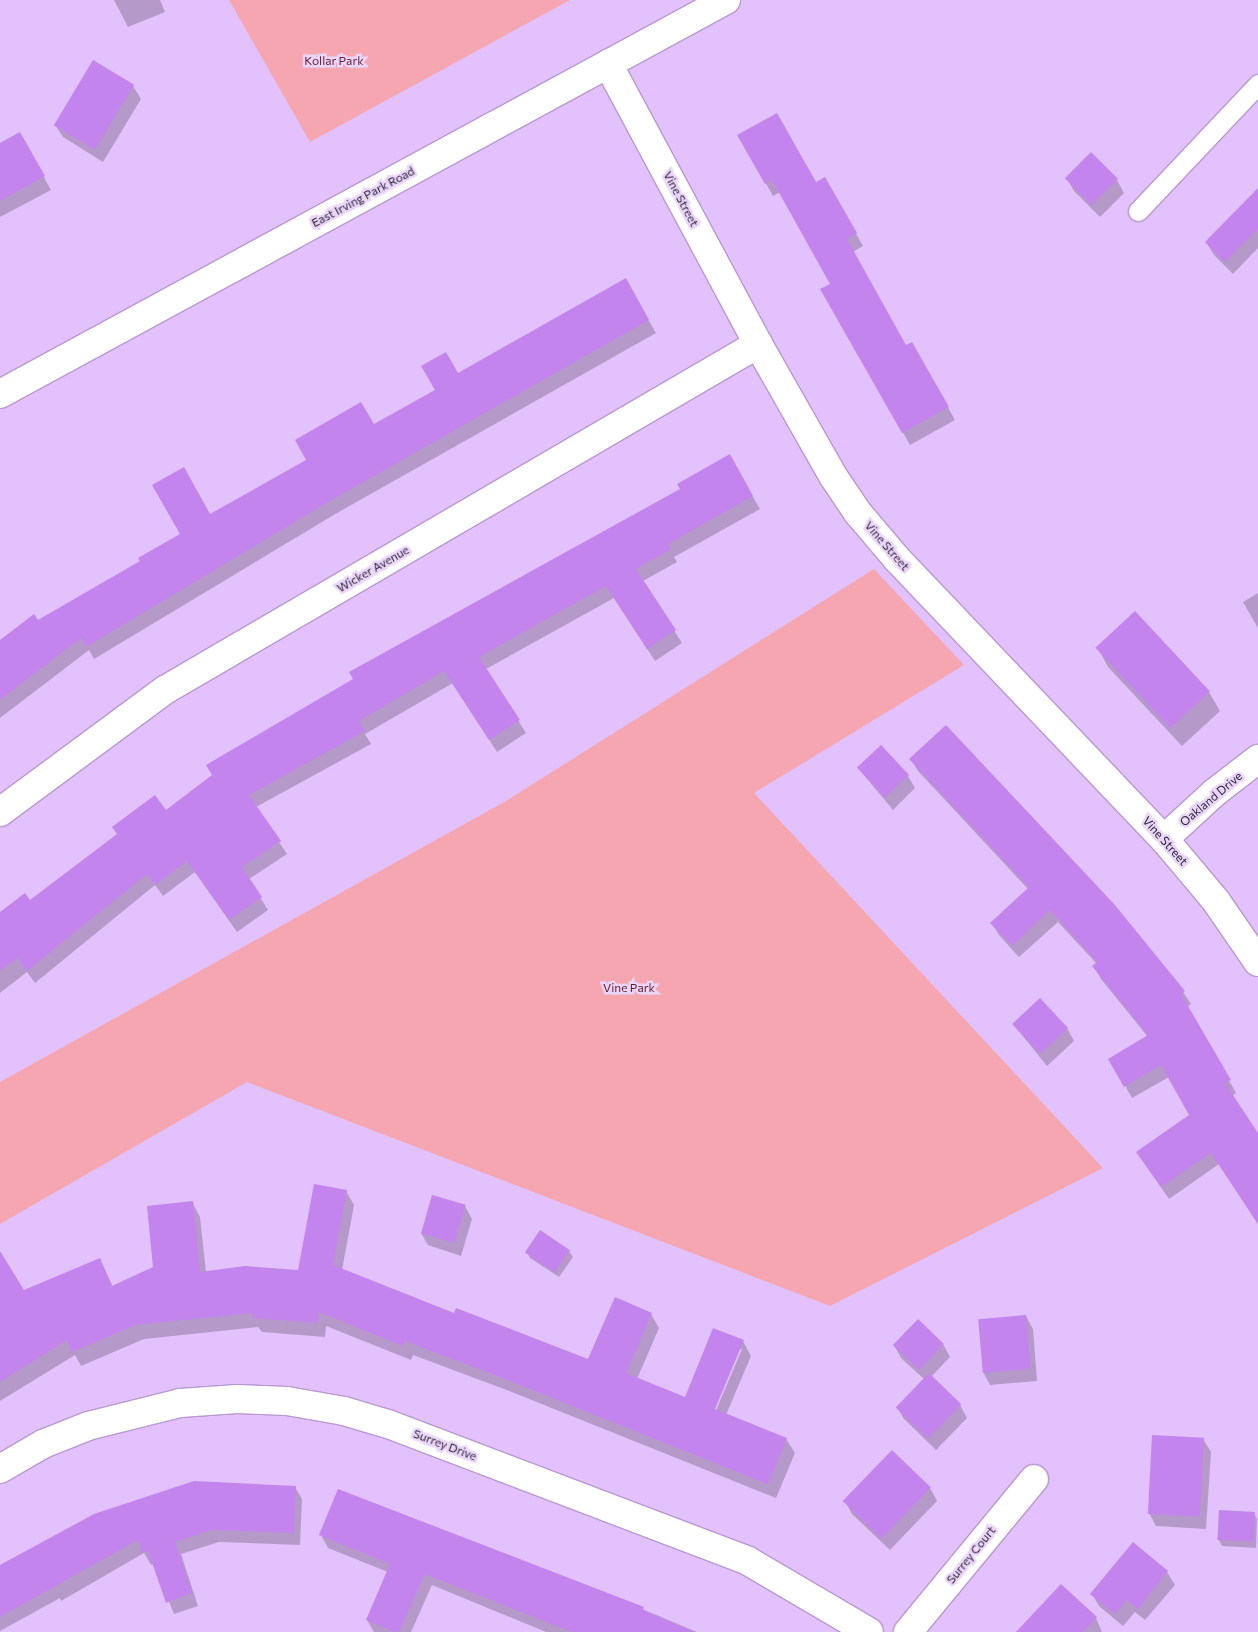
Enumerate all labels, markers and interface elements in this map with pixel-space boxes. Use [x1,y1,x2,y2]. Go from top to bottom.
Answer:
park label: Kollar Park [304,54,364,68]
street label: East Irving Park Road [309,164,417,230]
street label: Vine Street [660,169,702,229]
street label: Vine Street [862,518,912,574]
street label: Wicker Avenue [334,543,412,595]
street label: Oakland Drive [1177,769,1245,829]
street label: Vine Street [1139,814,1191,868]
park label: Vine Park [603,981,655,995]
street label: Surrey Drive [411,1426,479,1464]
street label: Surrey Court [944,1523,998,1587]

